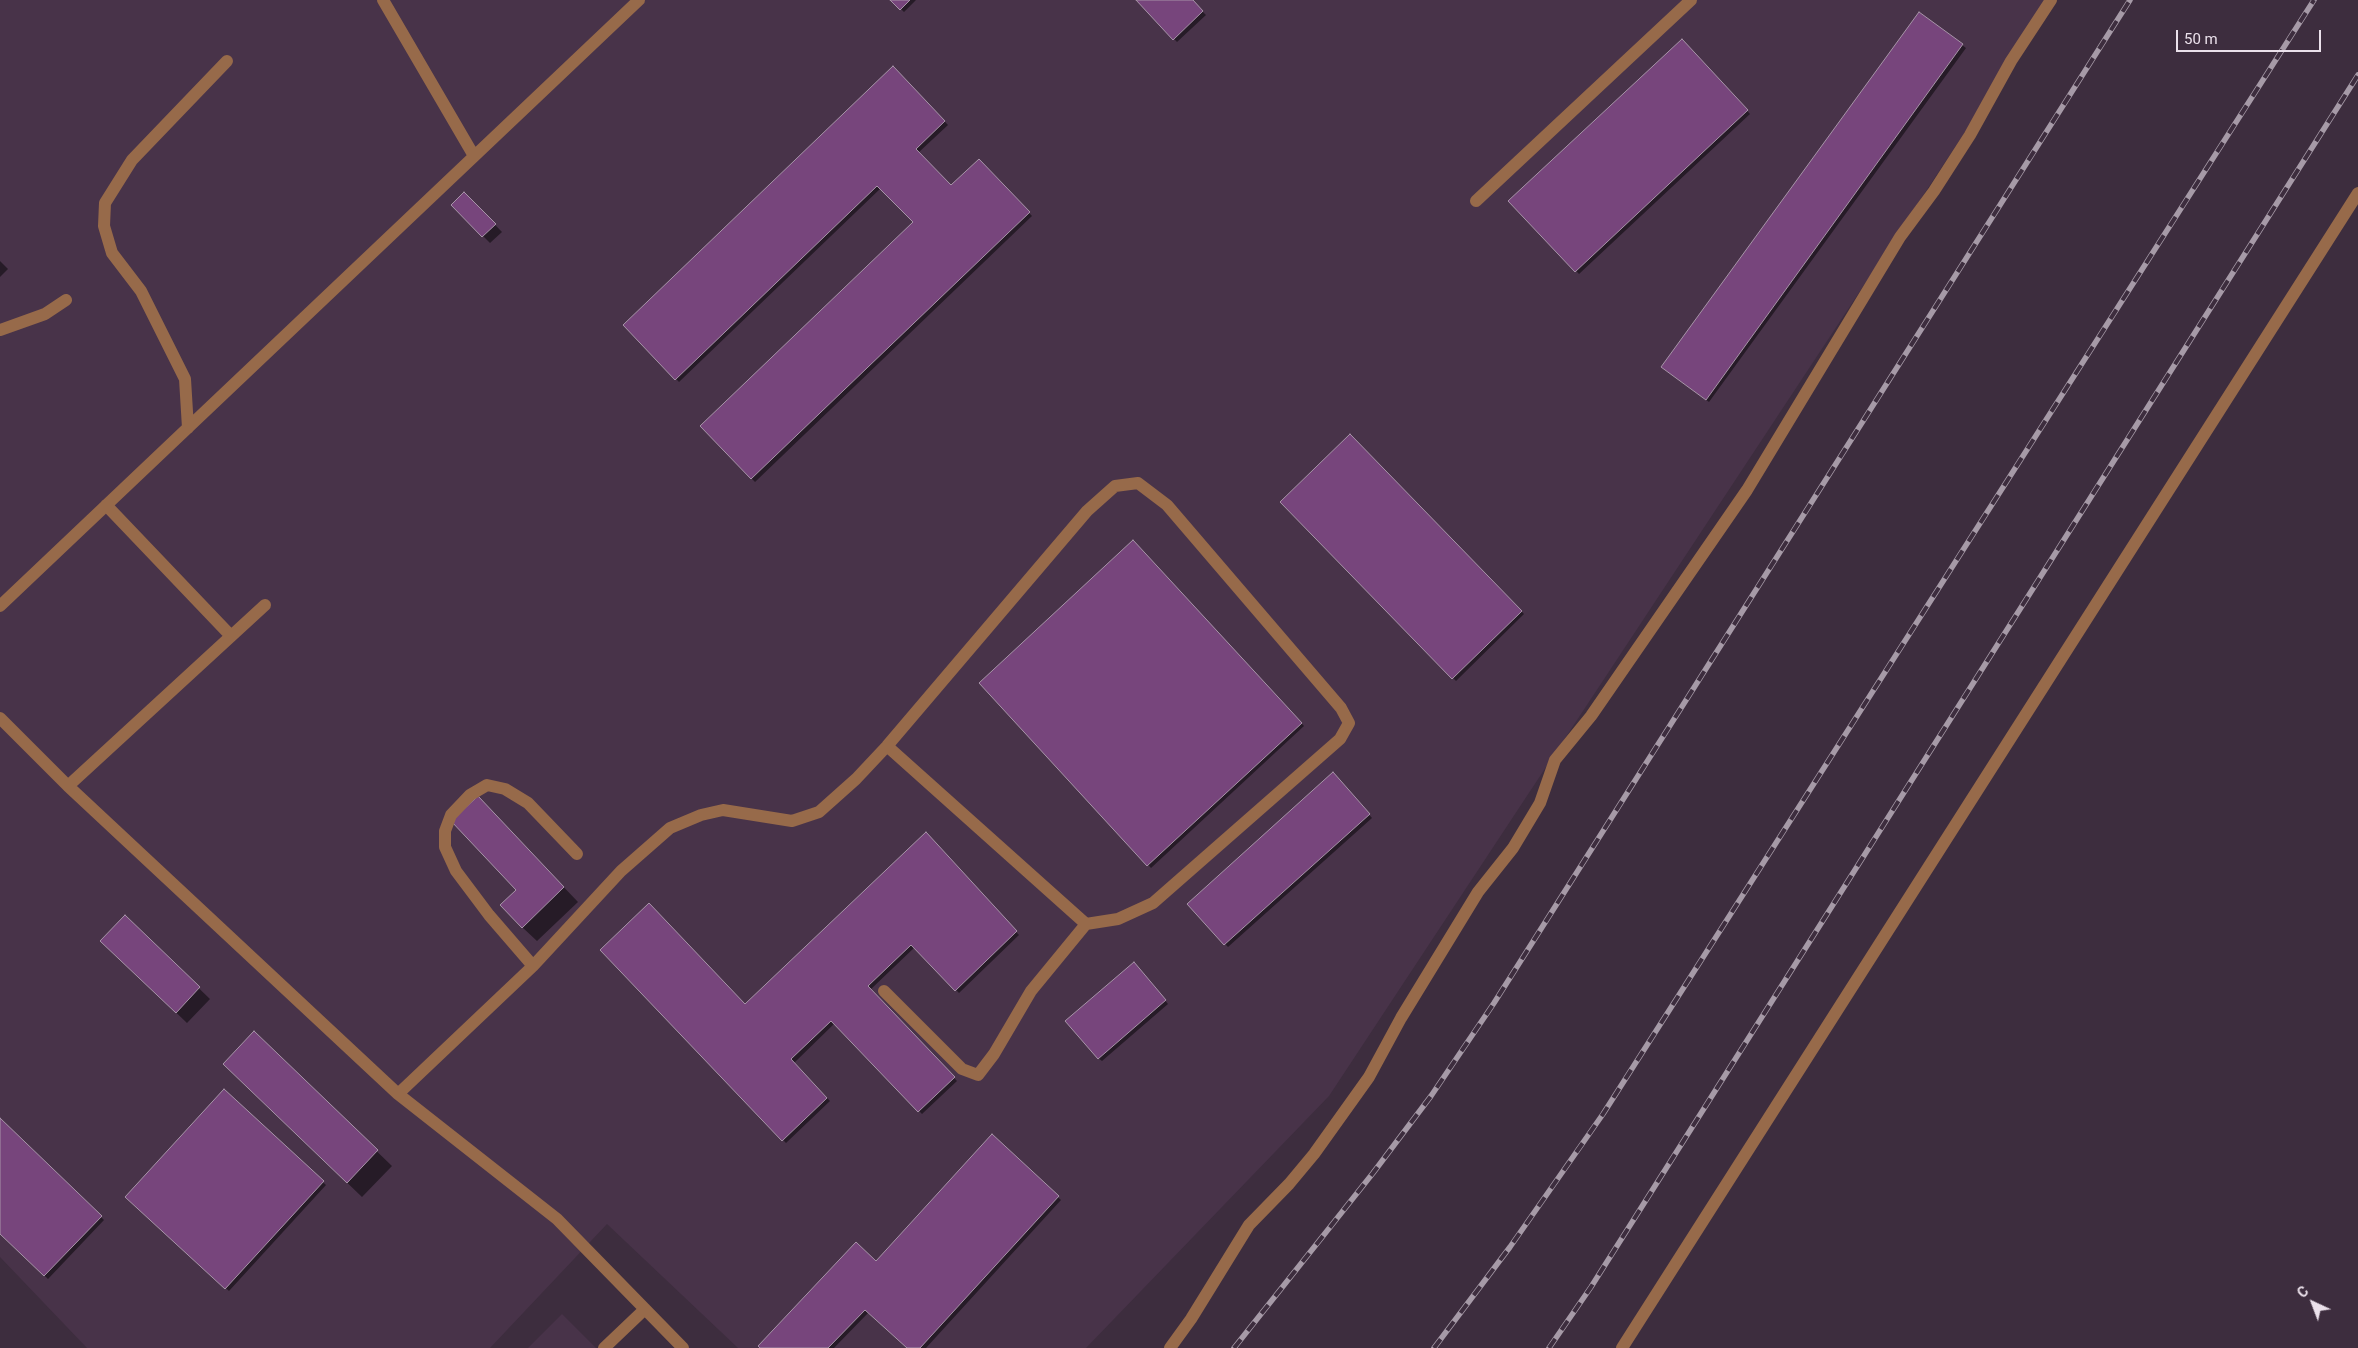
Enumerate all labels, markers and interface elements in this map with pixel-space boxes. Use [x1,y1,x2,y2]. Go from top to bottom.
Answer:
scale bar [2178,20,2323,52]
text: 50 m [2184,30,2218,48]
north arrow [2288,1278,2338,1328]
text: С [2294,1283,2312,1301]

